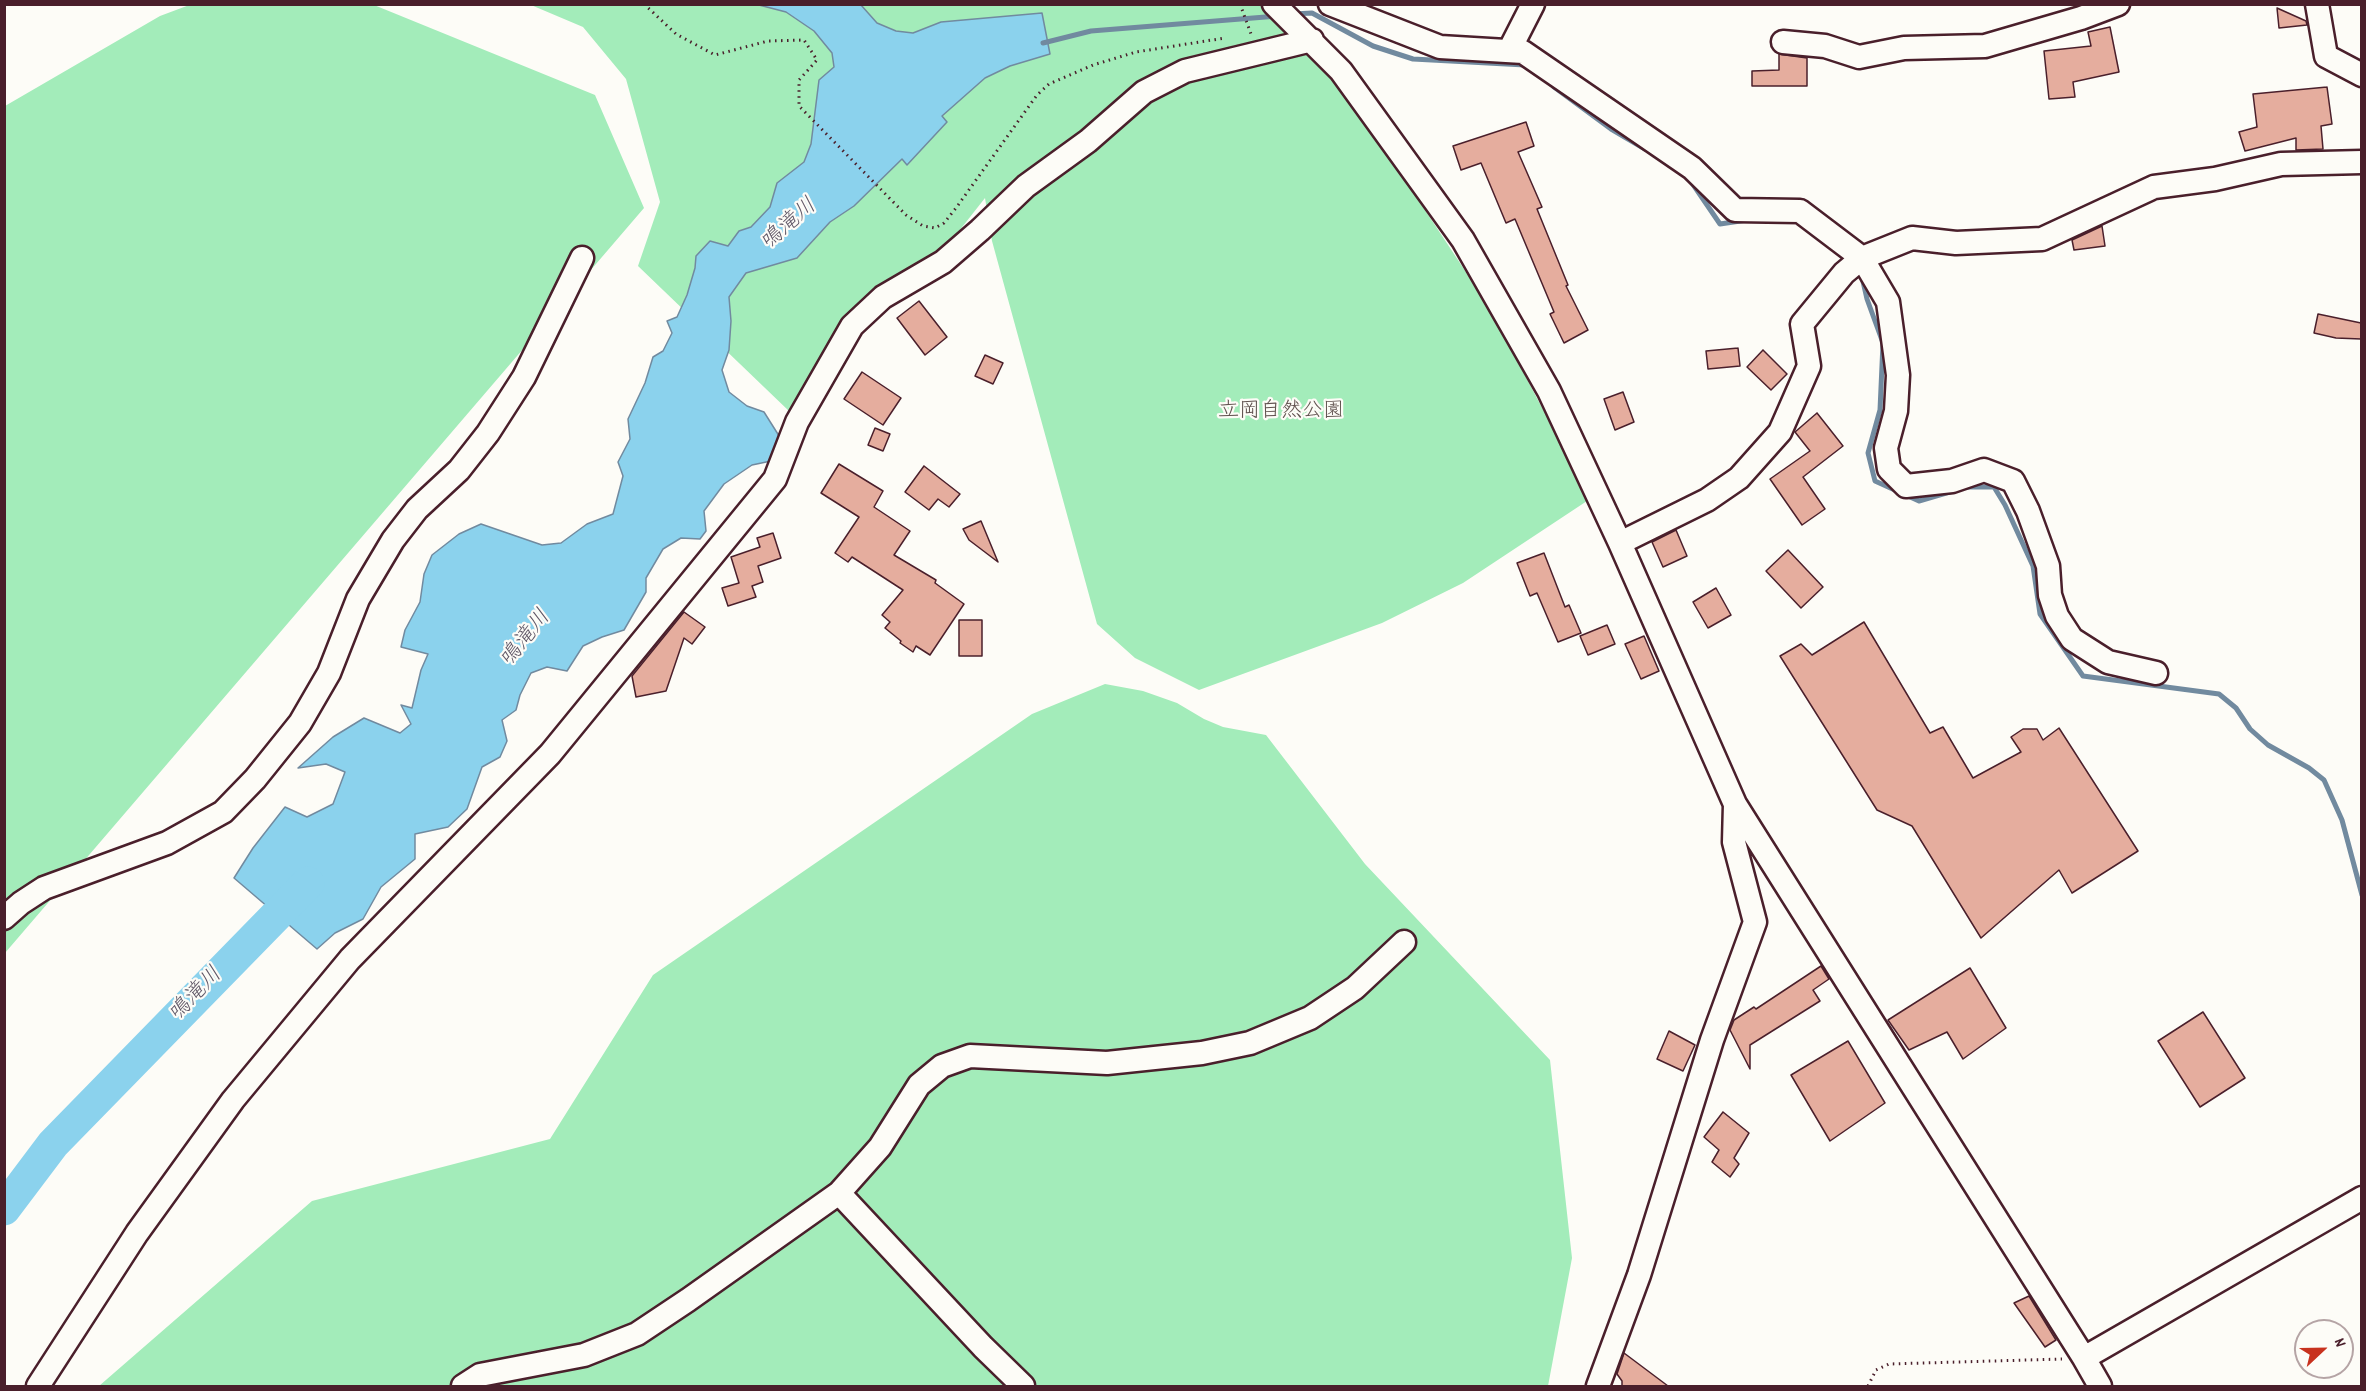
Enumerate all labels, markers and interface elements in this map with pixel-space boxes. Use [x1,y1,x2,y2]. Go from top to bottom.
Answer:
water label: 鳴滝川 [756,194,824,258]
park label: 立岡自然公園 [1218,400,1344,426]
water label: 鳴滝川 [496,606,558,674]
water label: 鳴滝川 [165,963,229,1029]
north arrow [2294,1319,2354,1379]
text: N [2327,1335,2351,1351]

